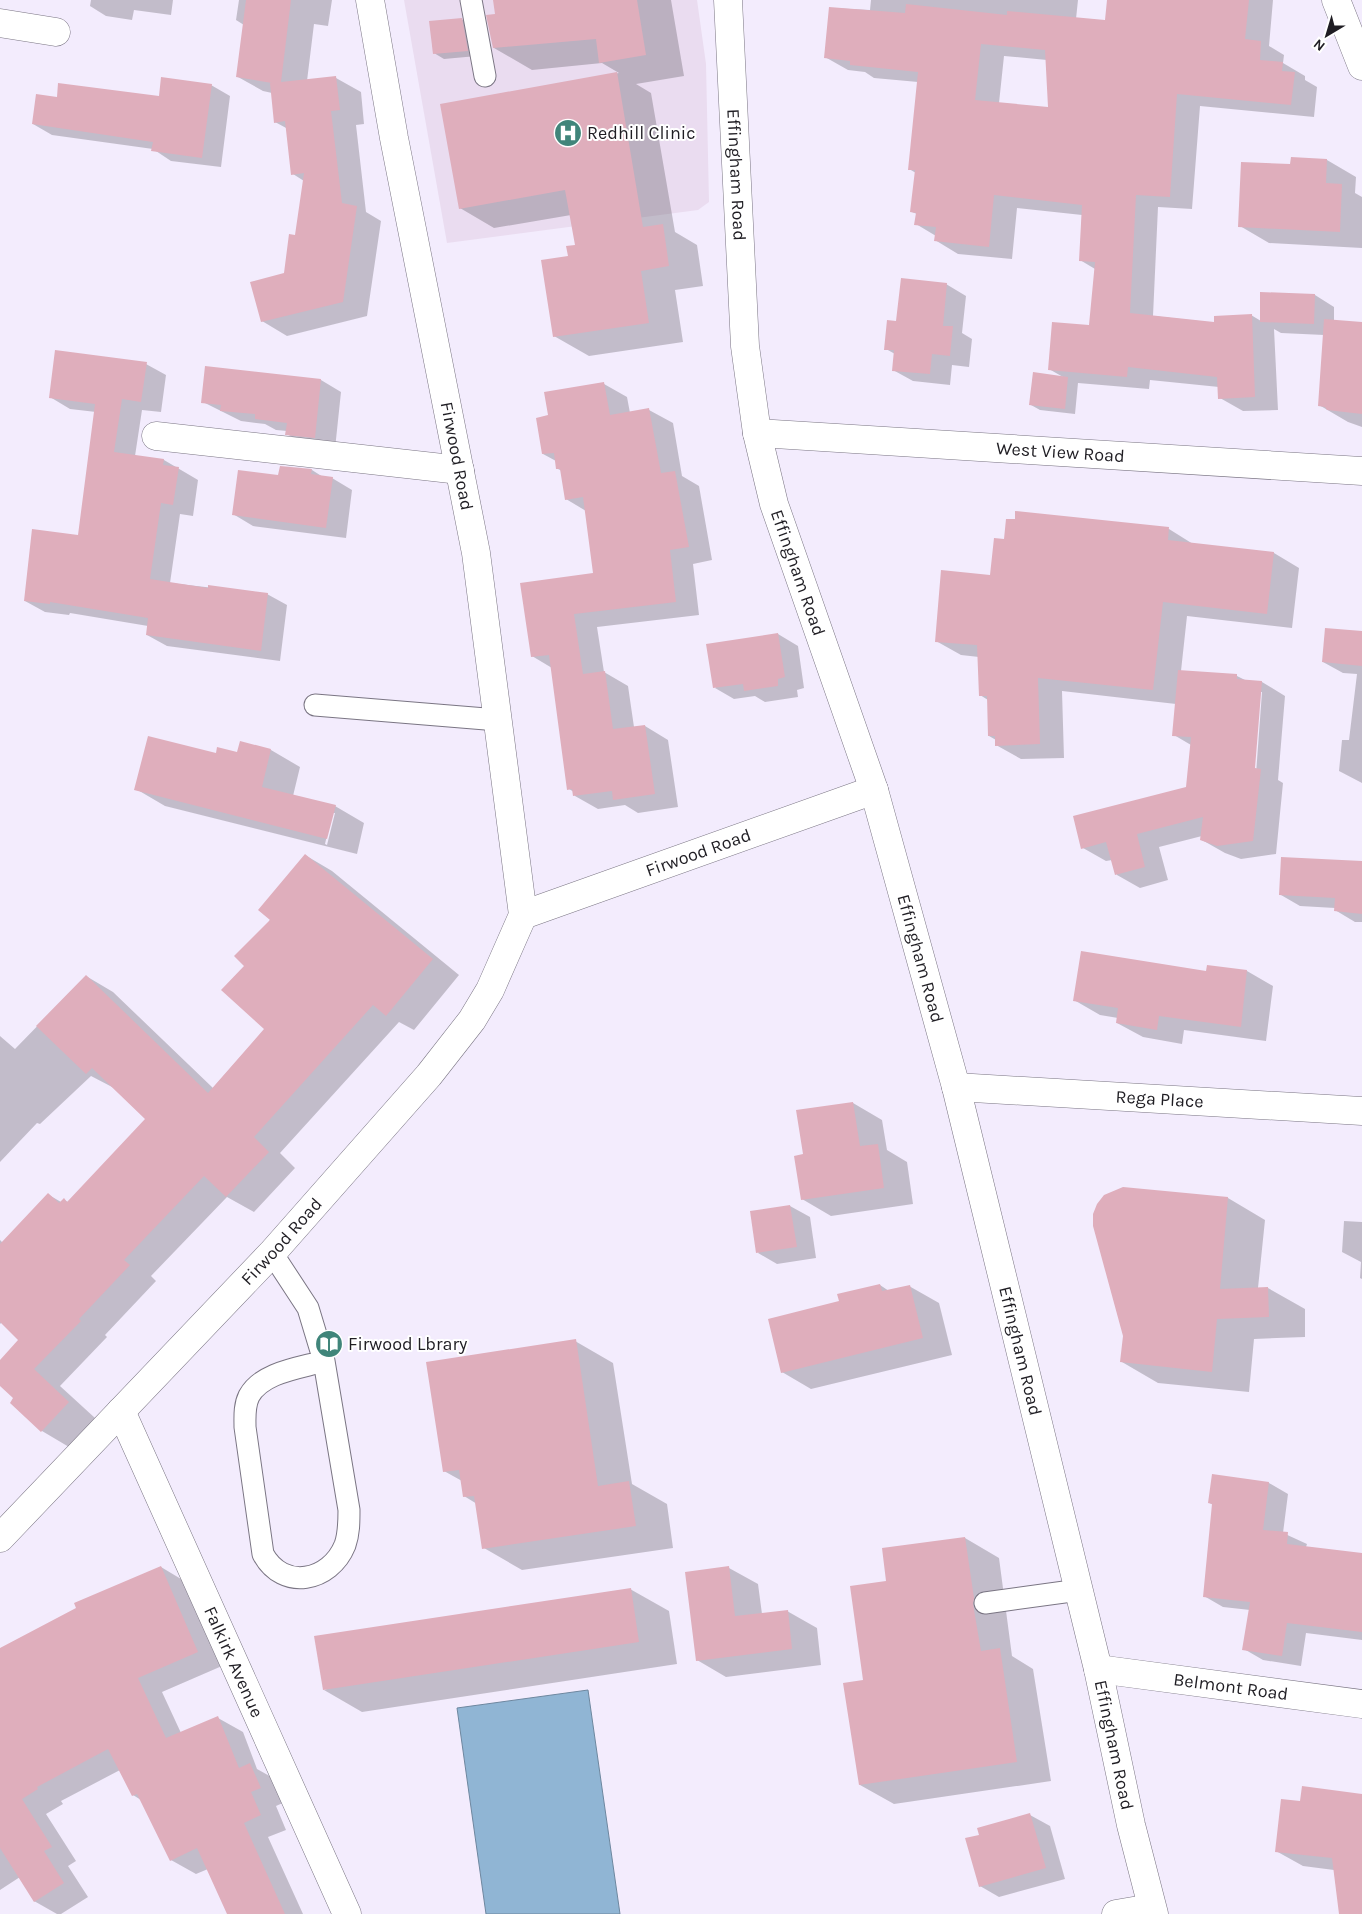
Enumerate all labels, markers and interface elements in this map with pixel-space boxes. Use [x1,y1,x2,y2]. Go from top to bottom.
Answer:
north arrow [1302,10,1352,60]
text: N [1310,35,1328,55]
street label: Effingham Road [722,108,751,241]
hospital icon: Redhill Clinic [553,118,583,148]
place label: Redhill Clinic [587,122,695,144]
street label: Firwood Road [436,400,478,512]
street label: West View Road [995,437,1125,467]
street label: Effingham Road [766,507,830,639]
street label: Firwood Road [642,824,754,881]
street label: Effingham Road [892,892,949,1025]
street label: Rega Place [1115,1085,1204,1113]
street label: Firwood Road [236,1193,327,1290]
street label: Effingham Road [994,1284,1047,1418]
library icon: Firwood Lbrary [314,1329,344,1359]
place label: Firwood Lbrary [348,1333,468,1355]
street label: Falkirk Avenue [199,1603,268,1721]
street label: Belmont Road [1172,1668,1290,1705]
street label: Effingham Road [1090,1678,1139,1812]

